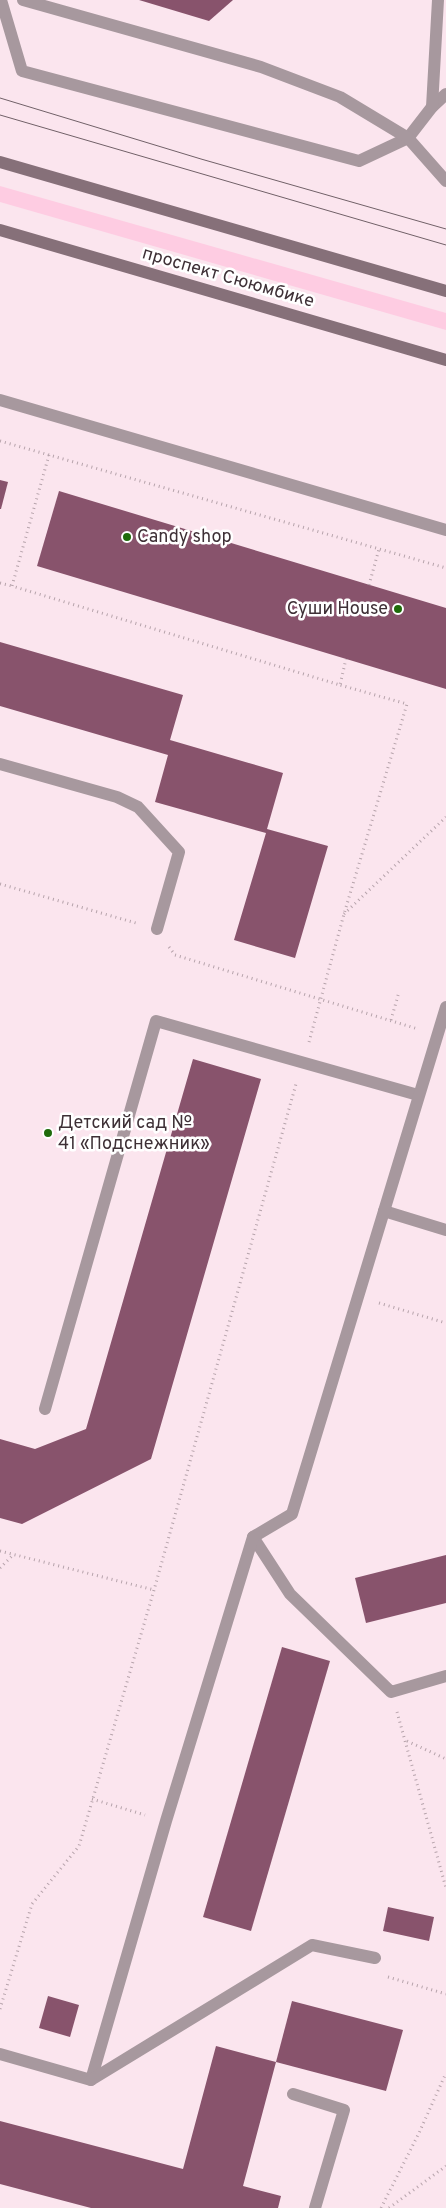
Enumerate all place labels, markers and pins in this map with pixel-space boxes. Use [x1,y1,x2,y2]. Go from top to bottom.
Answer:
place label: Candy shop [137,526,232,549]
marker: Candy shop [121,531,133,543]
place label: Суши House [287,598,388,621]
marker: Суши House [392,603,404,615]
place label: Детский сад № 41 «Подснежник» [58,1112,210,1156]
marker: Детский сад № 41 «Подснежник» [42,1127,54,1139]

